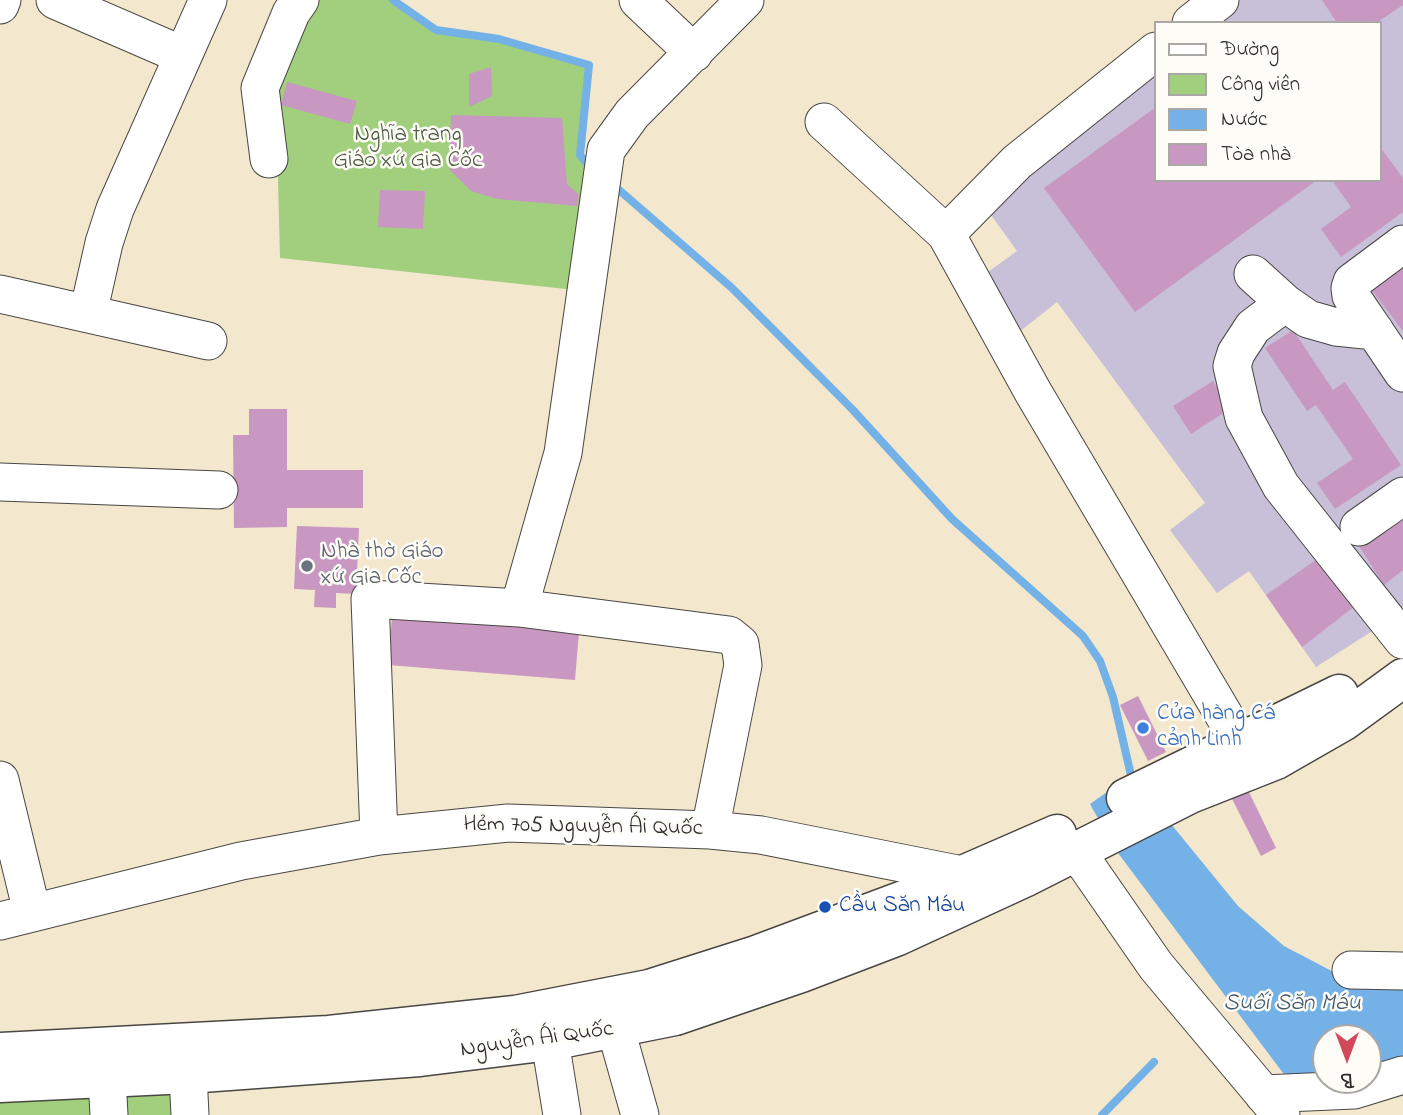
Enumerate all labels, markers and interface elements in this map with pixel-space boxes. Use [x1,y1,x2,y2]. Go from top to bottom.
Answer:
legend [1154,21,1382,182]
text: Đường [1221,35,1279,65]
text: Công viên [1221,70,1300,100]
text: Nước [1221,105,1267,135]
park label: Nghĩa trang Giáo xứ Gia Cốc [334,122,482,176]
text: Tòa nhà [1221,140,1291,170]
place label: Nhà thờ Giáo xứ Gia Cốc [321,539,443,593]
marker: Nhà thờ Giáo xứ Gia Cốc [299,558,315,574]
place label: Cửa hàng Cá cảnh Linh [1157,701,1275,755]
marker: Cửa hàng Cá cảnh Linh [1135,720,1151,736]
street label: Hẻm 705 Nguyễn Ái Quốc [463,812,703,844]
place label: Cầu Săn Máu [839,893,965,921]
marker: Cầu Săn Máu [817,899,833,915]
water label: Suối Săn Máu [1223,991,1361,1019]
street label: Nguyễn Ái Quốc [459,1017,615,1065]
north arrow [1312,1024,1382,1094]
text: B [1341,1065,1353,1092]

